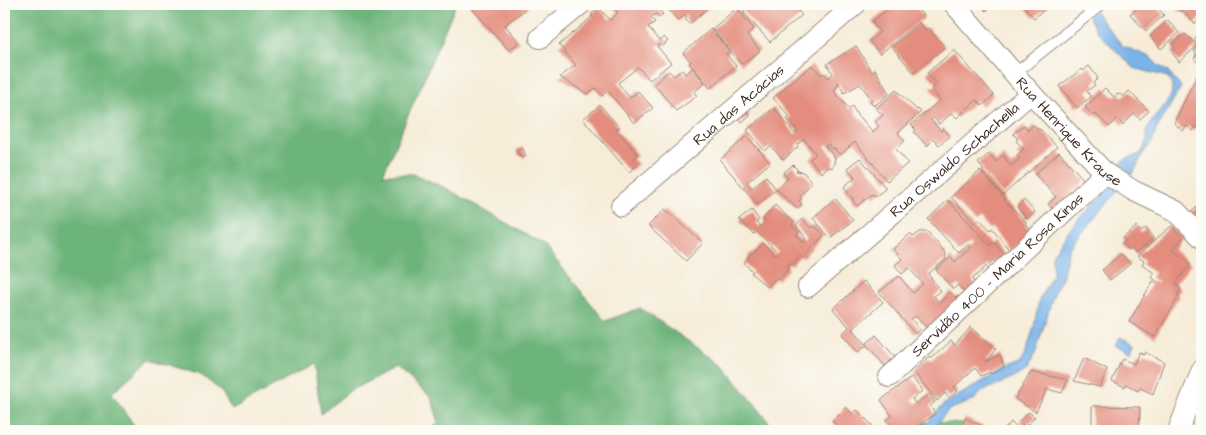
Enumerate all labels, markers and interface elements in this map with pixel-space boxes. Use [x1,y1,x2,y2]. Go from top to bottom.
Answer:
street label: Rua das Acácias [689,60,790,151]
street label: Rua Henrique Krause [1011,73,1125,192]
street label: Rua Oswaldo Schachella [885,98,1024,222]
street label: Servidão 400 - Maria Rosa Kinas [907,188,1089,362]

